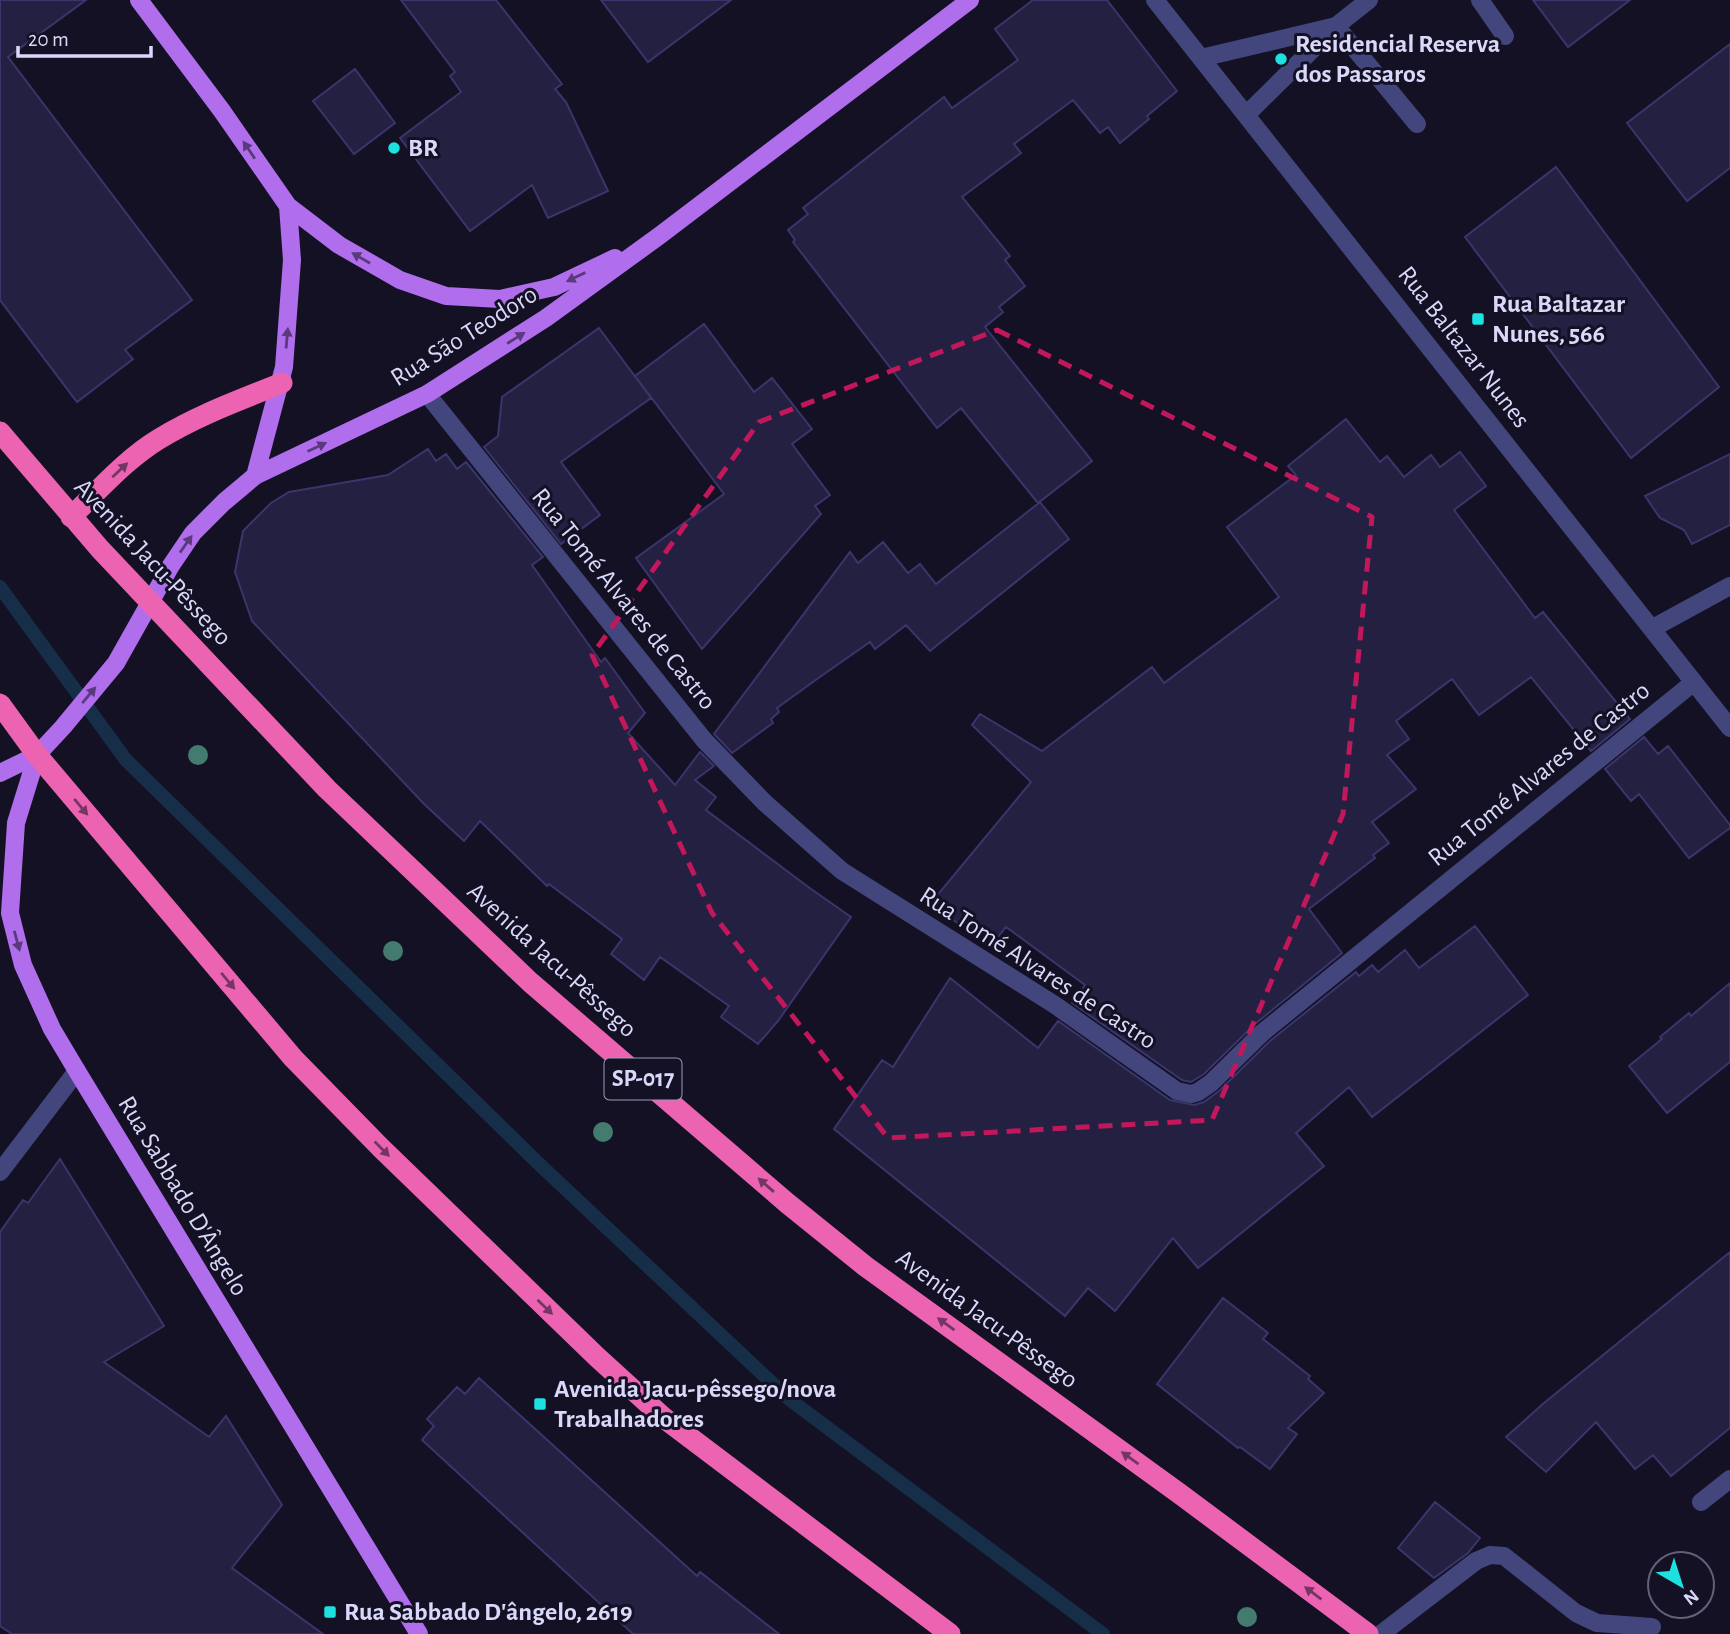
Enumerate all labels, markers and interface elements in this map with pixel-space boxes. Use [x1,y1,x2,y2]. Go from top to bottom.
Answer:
scale bar [18,14,150,58]
text: 20 m [28,29,69,50]
place label: Residencial Reserva dos Passaros [1295,31,1500,87]
marker: Residencial Reserva dos Passaros [1273,51,1289,67]
place label: BR [408,135,438,161]
marker: BR [386,140,402,156]
one-way arrow [242,141,256,159]
one-way arrow [351,252,371,264]
street label: Rua Baltazar Nunes [1393,261,1535,433]
one-way arrow [566,271,586,282]
street label: Rua São Teodoro [386,281,542,391]
place label: Rua Baltazar Nunes, 566 [1492,291,1625,347]
marker: Rua Baltazar Nunes, 566 [1470,311,1486,327]
one-way arrow [282,327,293,349]
one-way arrow [506,331,526,344]
one-way arrow [307,441,327,453]
one-way arrow [111,462,128,478]
street label: Avenida Jacu-Pêssego [69,474,237,650]
street label: Rua Tomé Alvares de Castro [527,483,721,715]
one-way arrow [179,535,193,553]
street label: Rua Tomé Alvares de Castro [1423,677,1655,871]
one-way arrow [81,686,97,704]
one-way arrow [73,799,88,816]
street label: Avenida Jacu-Pêssego [463,878,641,1042]
street label: Rua Tomé Alvares de Castro [915,882,1161,1054]
one-way arrow [12,931,23,953]
one-way arrow [220,972,236,990]
road number: SP-017 [604,1058,682,1100]
street label: Rua Sabbado D'Ângelo [113,1091,254,1300]
one-way arrow [373,1140,390,1157]
one-way arrow [758,1178,775,1193]
street label: Avenida Jacu-Pêssego [891,1245,1083,1393]
one-way arrow [537,1298,554,1315]
one-way arrow [937,1318,955,1332]
place label: Avenida Jacu-pêssego/nova Trabalhadores [554,1376,836,1432]
marker: Avenida Jacu-pêssego/nova Trabalhadores [532,1396,548,1412]
one-way arrow [1121,1451,1139,1465]
north arrow [1646,1550,1716,1620]
text: N [1680,1586,1702,1609]
one-way arrow [1304,1587,1322,1601]
place label: Rua Sabbado D'ângelo, 2619 [344,1599,633,1625]
marker: Rua Sabbado D'ângelo, 2619 [322,1604,338,1620]

